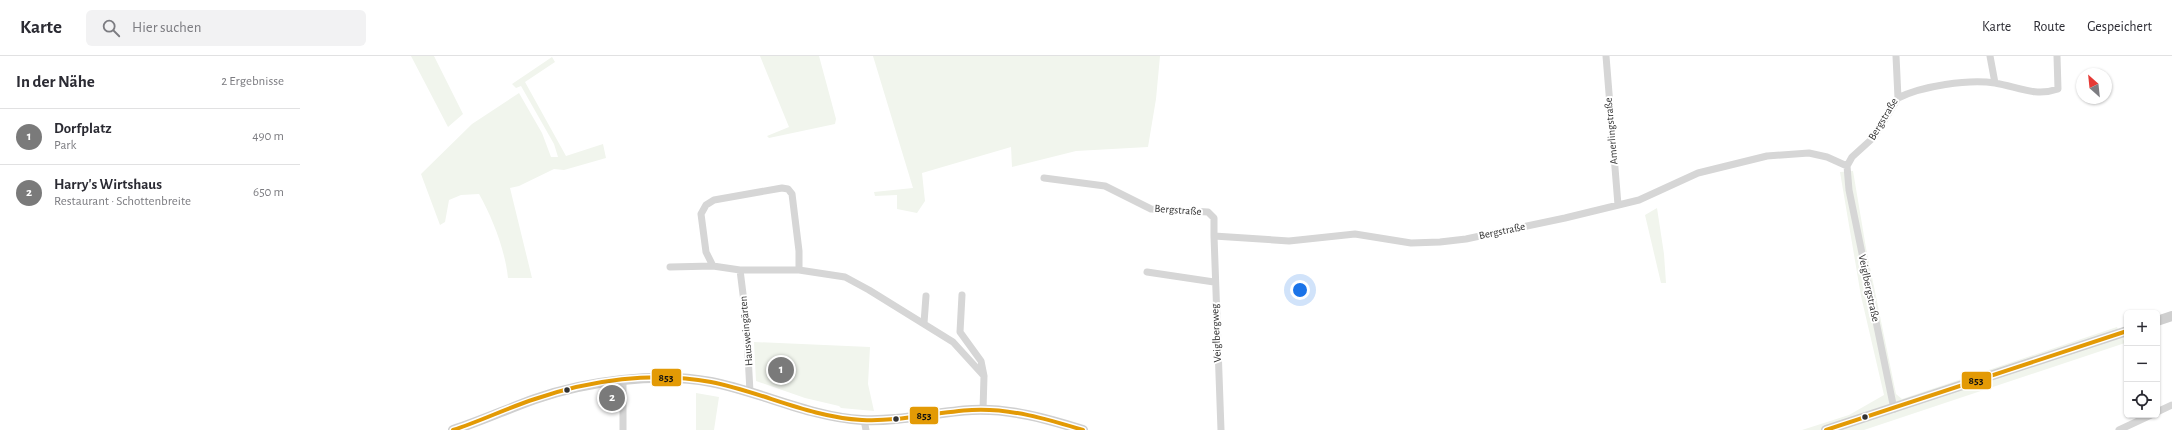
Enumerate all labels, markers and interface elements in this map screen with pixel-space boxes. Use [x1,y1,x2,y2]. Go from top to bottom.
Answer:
search box [86,10,366,46]
icon: search [100,17,122,39]
text: Karte [20,18,62,37]
text: Hier suchen [132,20,201,35]
text: Karte [1982,20,2011,34]
text: Route [2033,20,2065,34]
text: Gespeichert [2087,20,2152,34]
north arrow [2076,68,2112,104]
text: In der Nähe [16,73,95,90]
text: 2 Ergebnisse [221,75,284,88]
street label: Bergstraße [1866,96,1900,142]
street label: Amerlingstraße [1603,97,1619,165]
text: Dorfplatz [54,121,112,136]
text: 1 [27,130,31,143]
text: 490 m [252,130,284,143]
text: Park [54,139,76,152]
text: Harry's Wirtshaus [54,177,162,192]
text: 2 [26,186,32,199]
text: 650 m [253,186,284,199]
text: Restaurant · Schottenbreite [54,195,191,208]
street label: Bergstraße [1154,203,1202,217]
street label: Bergstraße [1478,221,1526,241]
street label: Veiglbergstraße [1857,253,1881,323]
your location [1290,280,1310,300]
street label: Hausweingärten [737,295,755,367]
street label: Veiglbergweg [1209,303,1223,363]
map controls [2124,310,2160,418]
button: + [2124,310,2160,346]
button: − [2124,346,2160,382]
pin: 1 [768,355,794,385]
line badge: 853 [651,368,682,387]
line badge: 853 [1961,371,1992,390]
text: 853 [659,372,674,383]
text: 853 [1969,375,1984,386]
button: locate [2124,382,2160,418]
pin: 2 [599,383,625,413]
unlabelled marker [562,385,572,395]
line badge: 853 [909,406,939,425]
text: 853 [917,410,932,421]
unlabelled marker [1860,412,1870,422]
unlabelled marker [891,414,901,424]

